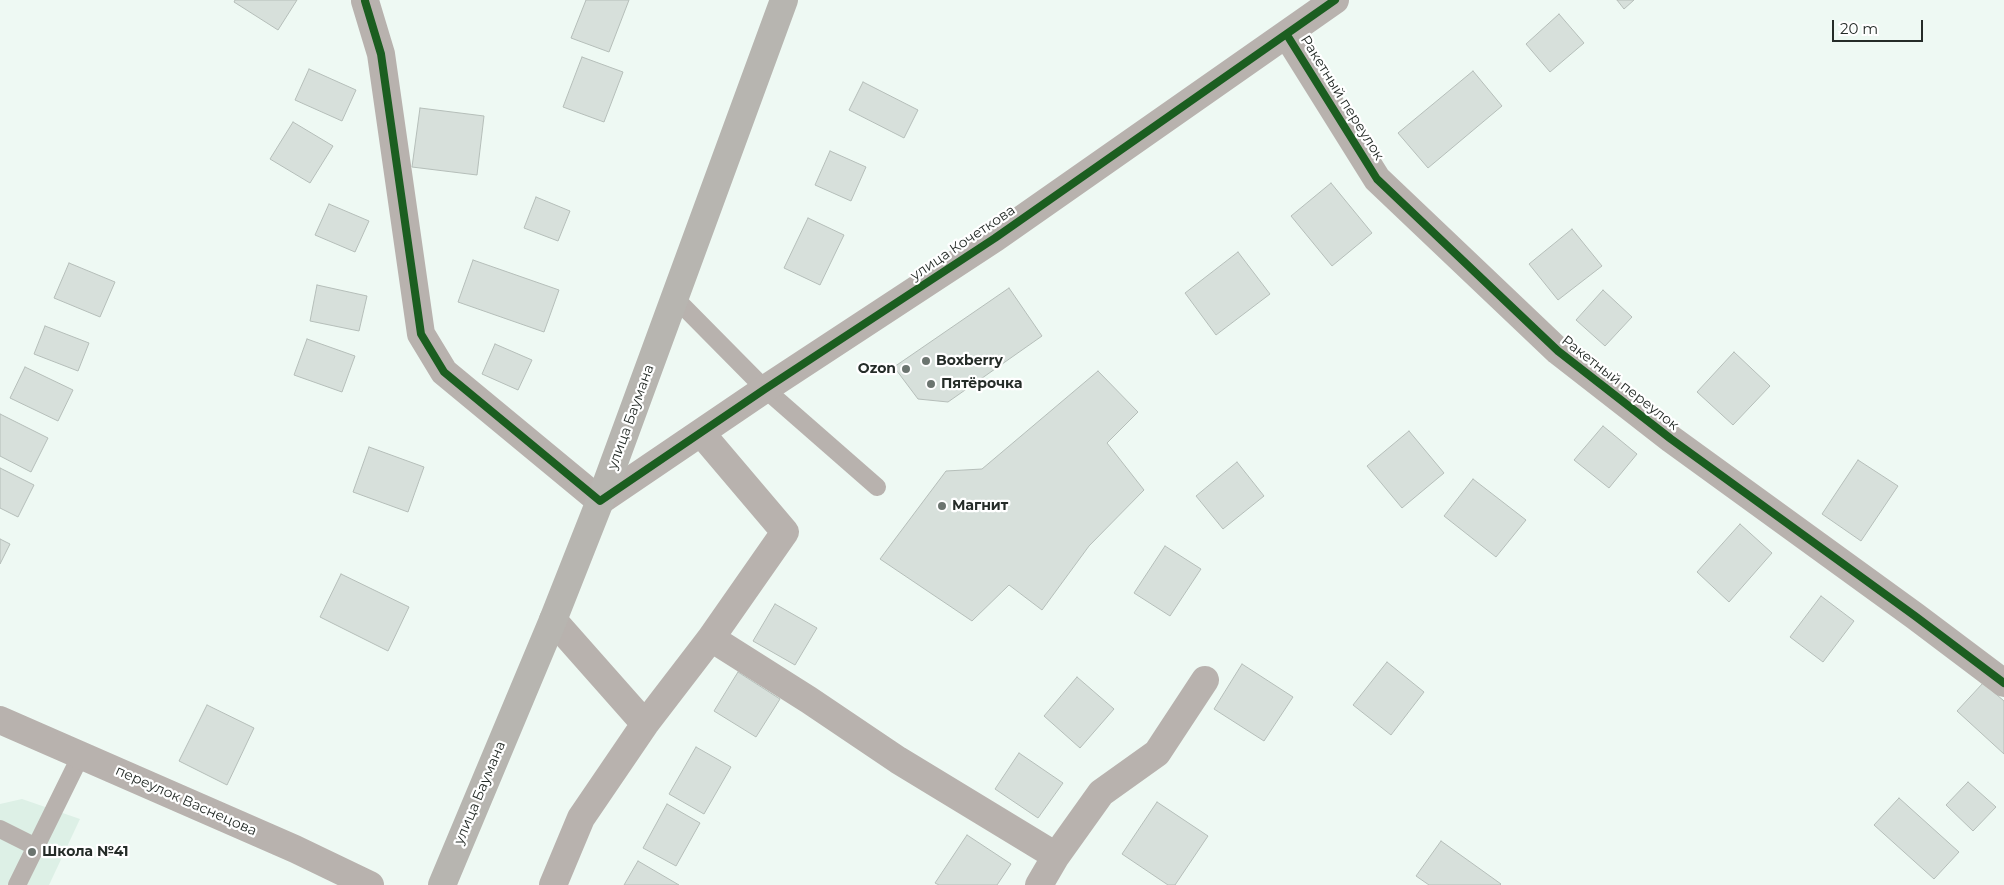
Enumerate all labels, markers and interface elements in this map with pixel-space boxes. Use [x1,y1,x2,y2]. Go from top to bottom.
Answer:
scale bar [1834,10,1925,42]
text: 20 m [1840,19,1878,38]
street label: Ракетный переулок [1297,32,1387,164]
street label: улица Кочеткова [908,202,1018,284]
street label: Ракетный переулок [1558,332,1682,434]
place label: Boxberry [936,353,1003,369]
marker: Boxberry [920,355,932,367]
place label: Ozon [858,361,896,377]
street label: улица Баумана [604,362,658,472]
marker: Ozon [900,363,912,375]
place label: Пятёрочка [941,376,1022,392]
marker: Пятёрочка [925,378,937,390]
place label: Магнит [952,498,1008,514]
marker: Магнит [936,500,948,512]
street label: улица Баумана [451,739,509,847]
street label: переулок Васнецова [113,762,259,840]
place label: Школа №41 [42,844,129,860]
marker: Школа №41 [26,846,38,858]

